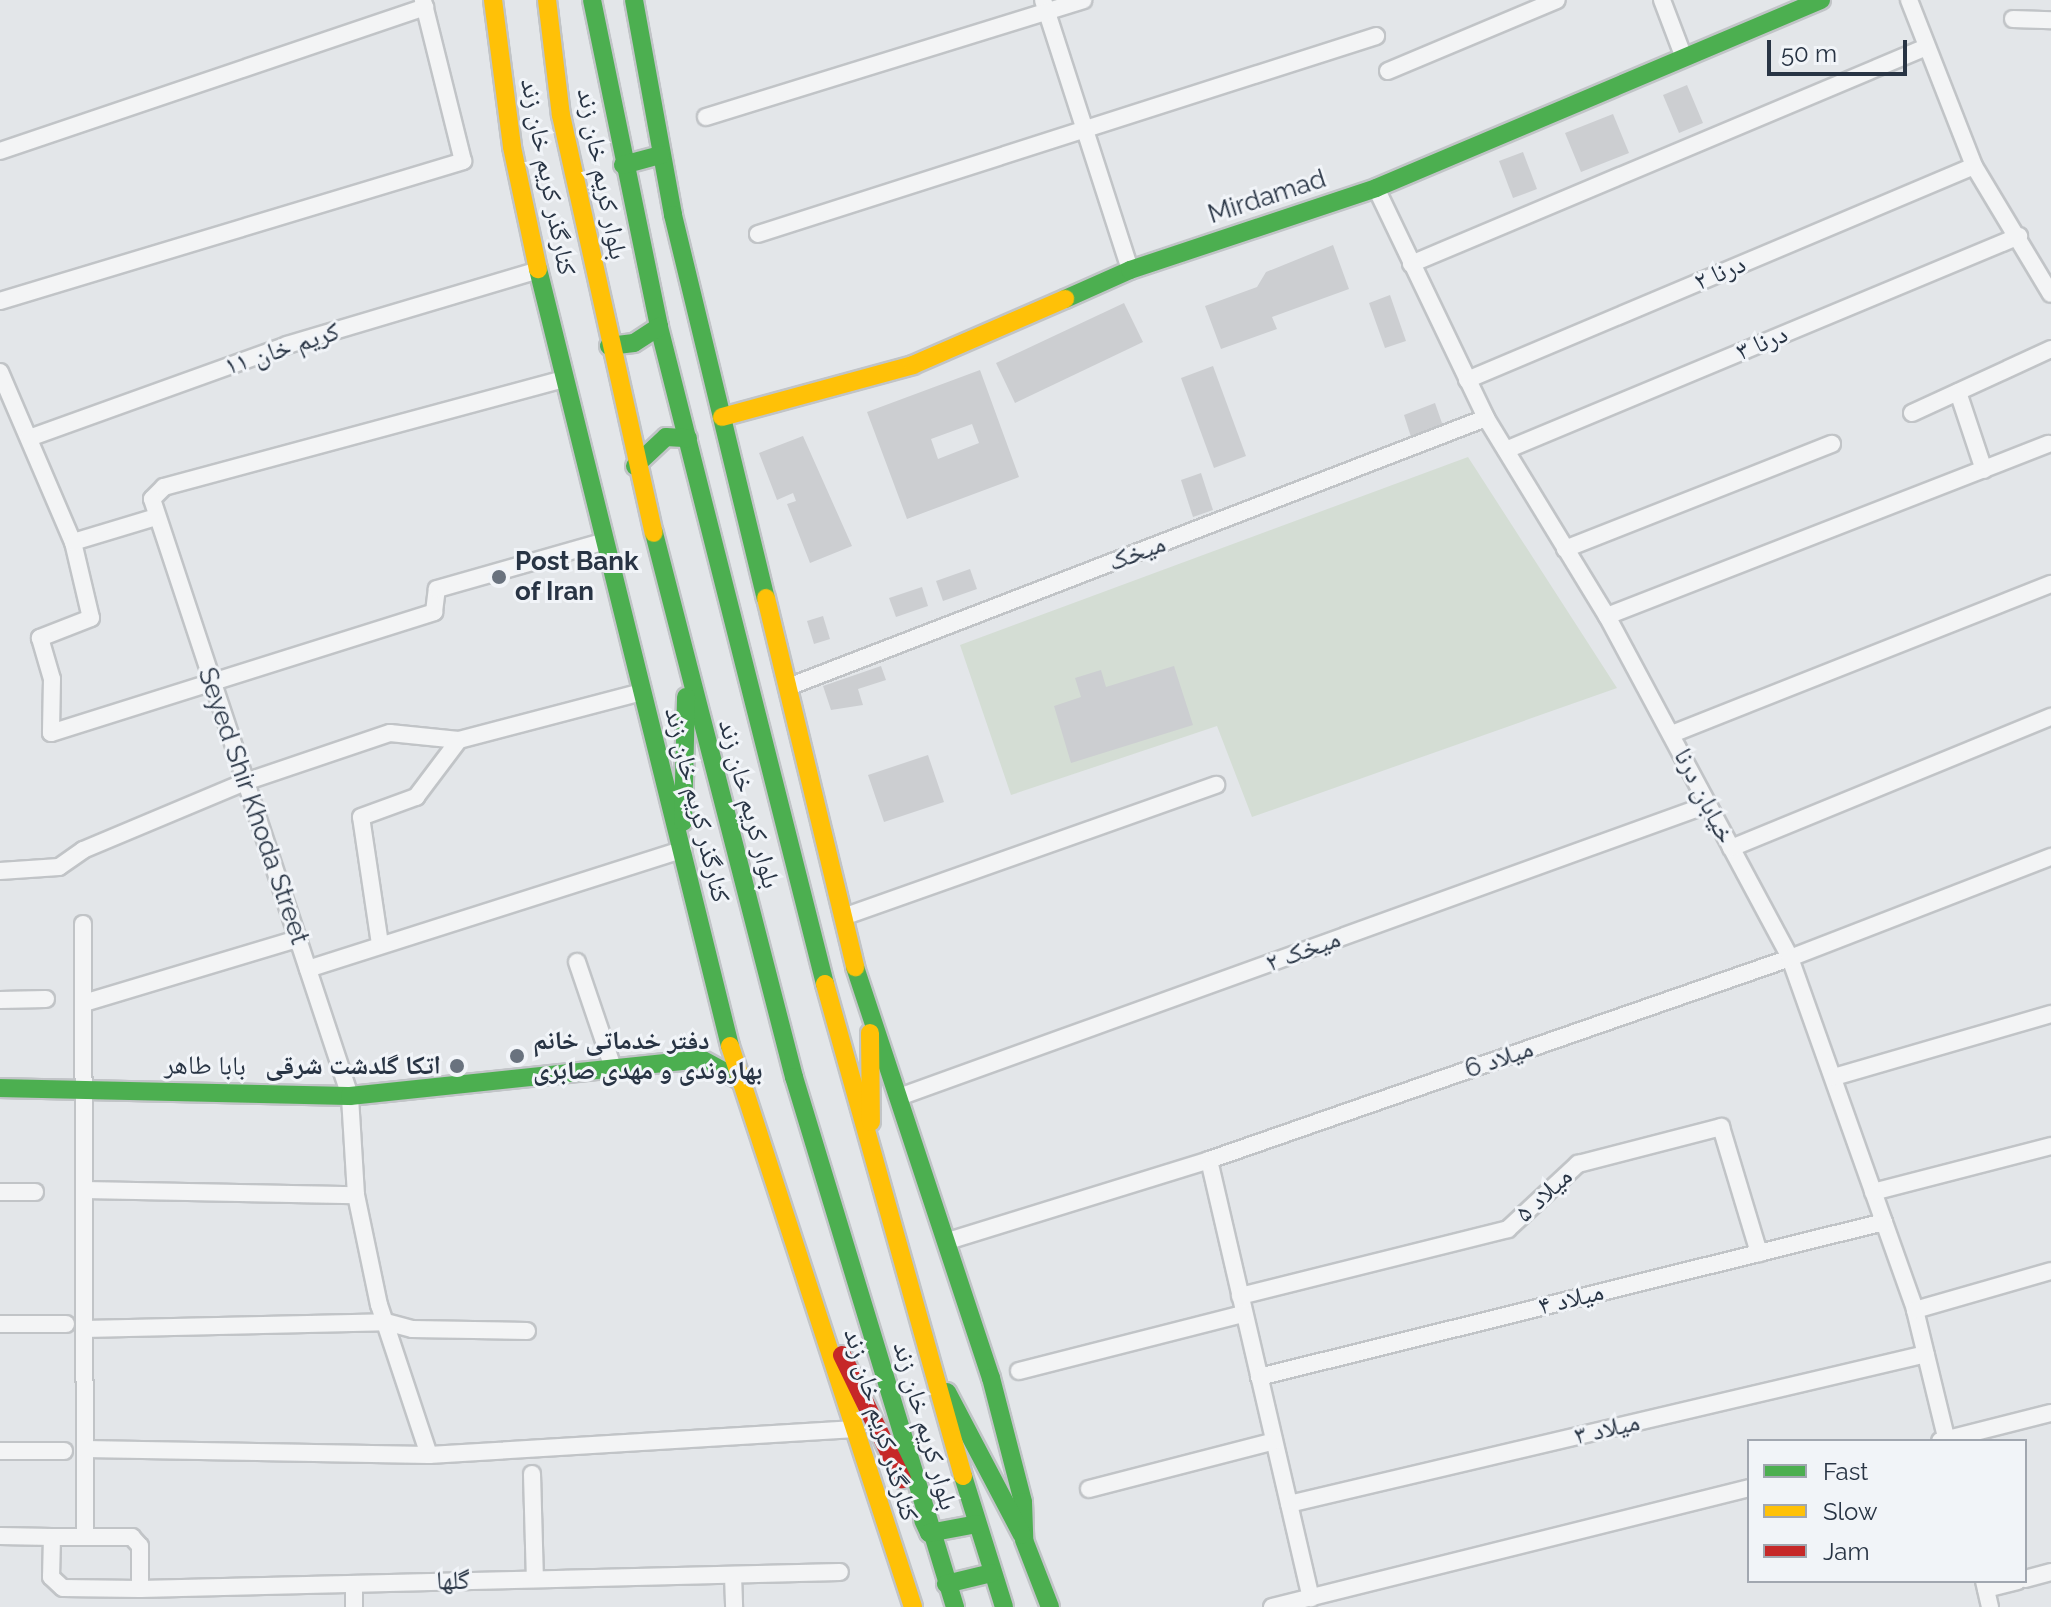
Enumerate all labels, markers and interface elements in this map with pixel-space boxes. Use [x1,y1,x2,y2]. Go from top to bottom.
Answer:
scale bar [1771,24,1911,74]
text: 50 m [1781,39,1837,68]
street label: کنارگذر کریم خان زند [514,76,582,278]
street label: بلوار کریم خان زند [570,86,634,262]
street label: Mirdamad [1204,163,1330,231]
street label: درنا ۲ [1690,248,1750,298]
street label: کریم خان ۱۱ [221,316,343,382]
street label: درنا ۳ [1732,318,1792,368]
street label: میخک [1104,528,1170,578]
place label: Post Bank of Iran [515,546,638,608]
marker: Post Bank of Iran [490,568,508,586]
street label: Seyed Shir Khoda Street [191,663,315,949]
street label: کنارگذر کریم خان زند [658,704,736,906]
street label: بلوار کریم خان زند [711,716,787,892]
street label: خیابان درنا [1667,743,1741,849]
street label: میخک ۲ [1261,923,1345,979]
place label: دفتر خدماتی خانم بهاروندی و مهدی صابری [533,1025,763,1086]
street label: میلاد 6 [1461,1033,1537,1085]
marker: دفتر خدماتی خانم بهاروندی و مهدی صابری [508,1047,526,1065]
street label: بابا طاهر [164,1050,246,1082]
place label: اتکا گلدشت شرقی [265,1050,441,1082]
marker: اتکا گلدشت شرقی [448,1057,466,1075]
street label: میلاد ۵ [1509,1161,1579,1229]
street label: میلاد ۴ [1535,1276,1607,1322]
street label: کنارگذر کریم خان زند [837,1325,925,1525]
street label: بلوار کریم خان زند [886,1338,964,1514]
street label: میلاد ۳ [1571,1406,1643,1452]
legend [1747,1439,2027,1583]
text: Fast [1823,1457,1868,1486]
text: Slow [1823,1497,1877,1526]
text: Jam [1823,1537,1869,1566]
street label: گلها [436,1565,470,1597]

